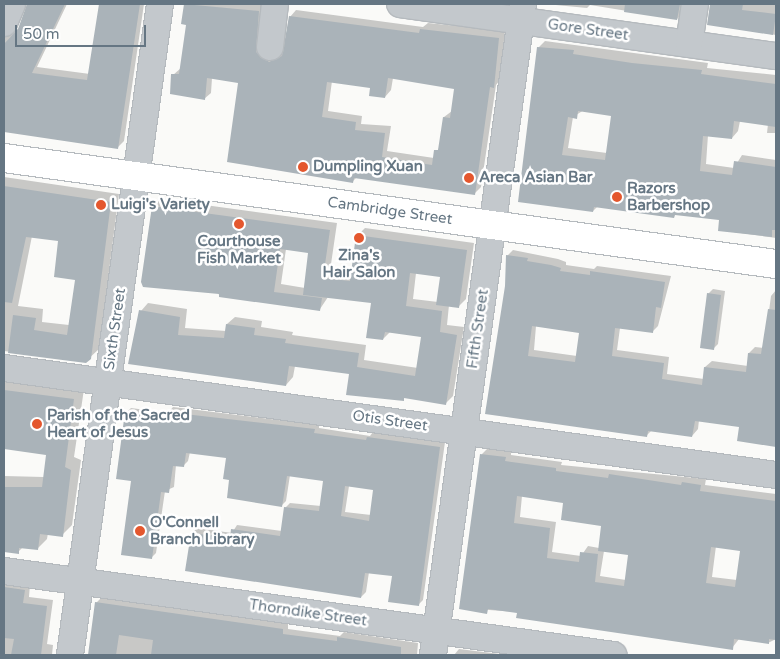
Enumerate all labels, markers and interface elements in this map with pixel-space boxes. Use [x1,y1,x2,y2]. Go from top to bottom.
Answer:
scale bar [18,15,149,47]
street label: Gore Street [547,15,629,45]
text: 50 m [23,25,60,43]
place label: Dumpling Xuan [313,158,423,176]
marker: Dumpling Xuan [297,161,309,173]
place label: Areca Asian Bar [479,169,593,187]
marker: Areca Asian Bar [463,172,475,184]
place label: Razors Barbershop [627,179,710,214]
marker: Razors Barbershop [611,191,623,203]
street label: Cambridge Street [326,193,454,229]
place label: Luigi's Variety [111,196,210,214]
marker: Luigi's Variety [95,199,107,211]
marker: Courthouse Fish Market [233,218,245,230]
place label: Courthouse Fish Market [197,232,281,267]
marker: Zina's Hair Salon [353,232,365,244]
place label: Zina's Hair Salon [323,246,395,281]
street label: Sixth Street [100,287,130,371]
street label: Fifth Street [464,288,492,370]
place label: Parish of the Sacred Heart of Jesus [47,406,190,441]
street label: Otis Street [351,407,429,435]
marker: Parish of the Sacred Heart of Jesus [31,418,43,430]
place label: O'Connell Branch Library [150,513,254,548]
marker: O'Connell Branch Library [134,525,146,537]
street label: Thorndike Street [248,596,368,630]

